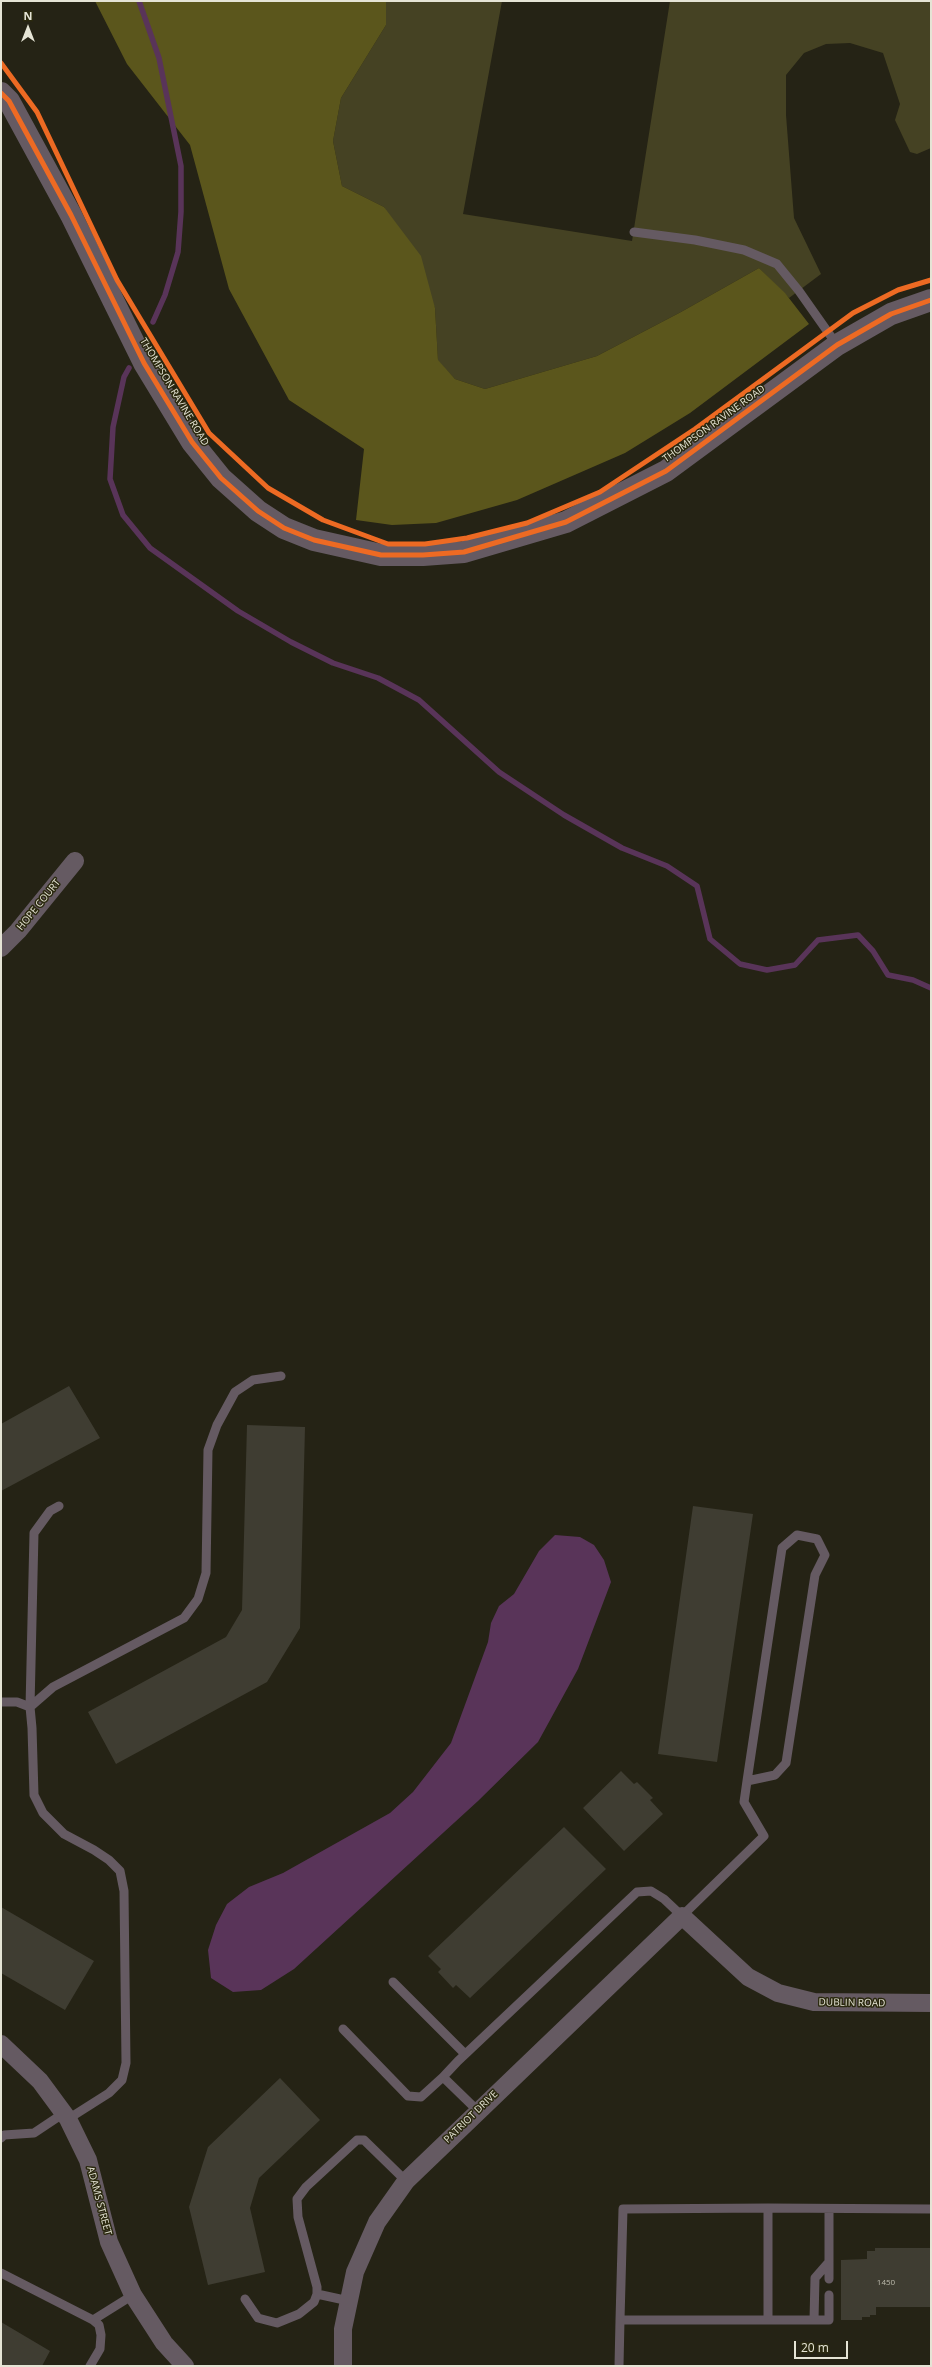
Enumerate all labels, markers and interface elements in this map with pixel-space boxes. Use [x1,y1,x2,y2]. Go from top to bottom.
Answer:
north arrow [8,8,48,48]
text: N [24,8,32,23]
street label: THOMPSON RAVINE ROAD [137,336,211,448]
street label: THOMPSON RAVINE ROAD [661,383,767,465]
street label: HOPE COURT [15,877,63,933]
street label: DUBLIN ROAD [819,1996,885,2010]
street label: PATRIOT DRIVE [441,2088,501,2146]
street label: ADAMS STREET [84,2165,114,2237]
house number: 1450 [877,2278,895,2288]
scale bar [796,2333,850,2359]
text: 20 m [801,2339,829,2356]

